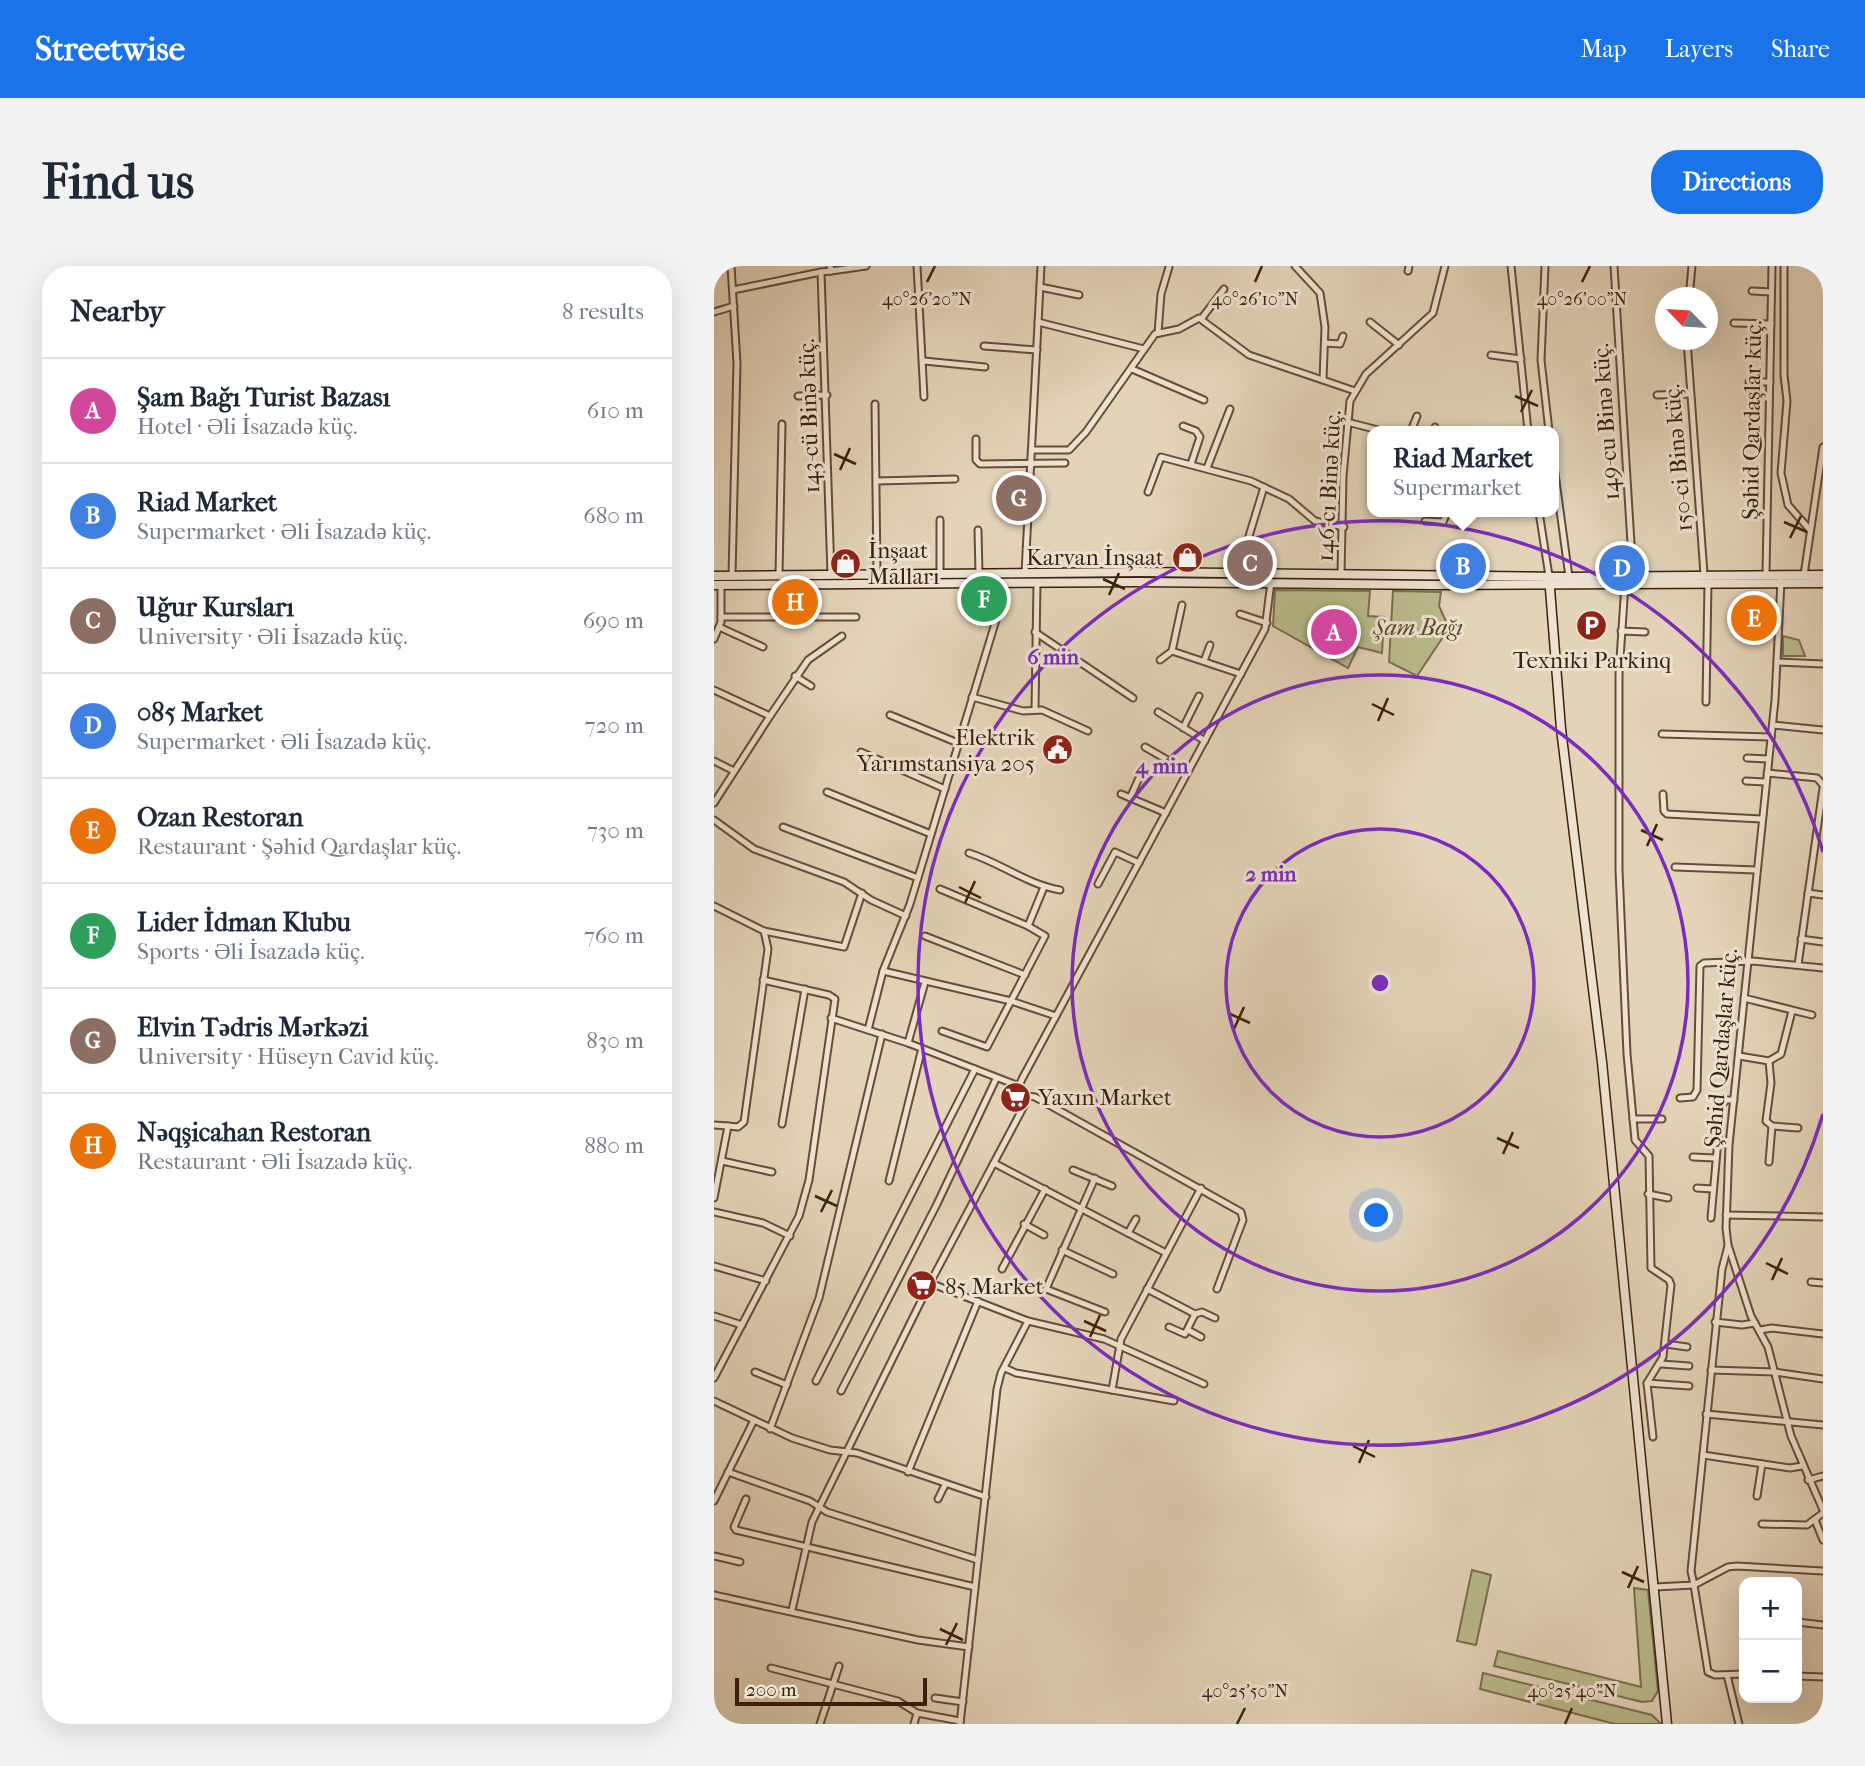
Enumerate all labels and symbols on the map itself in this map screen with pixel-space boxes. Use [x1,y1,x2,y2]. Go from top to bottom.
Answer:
north arrow [1655,287,1718,350]
text: 40°26'20"N [882,289,972,310]
text: 40°26'10"N [1212,289,1299,310]
text: 40°26'00"N [1537,289,1628,310]
street label: Şəhid Qardaşlar küç. [1737,320,1767,520]
street label: 143-cü Binə küç. [793,338,825,494]
street label: 149-cu Binə küç. [1587,342,1625,502]
street label: 150-ci Binə küç. [1658,383,1698,533]
street label: 146-cı Binə küç. [1312,410,1346,562]
pin: G [996,472,1042,524]
place label: İnşaat Malları [868,537,940,590]
pin: C [1227,537,1273,589]
shop icon: Karvan İnşaat [1170,540,1204,574]
pin: B [1440,540,1486,592]
pin: D [1599,542,1645,594]
place label: Karvan İnşaat [1026,544,1164,571]
shop icon: İnşaat Malları [828,546,862,580]
pin: F [961,573,1007,625]
pin: H [772,576,818,628]
pin: E [1731,592,1777,644]
pin: A [1311,606,1357,658]
parking icon: Texniki Parkinq [1575,609,1609,643]
park label: Şam Bağı [1372,614,1463,641]
text: 6 min [1027,645,1080,669]
place label: Texniki Parkinq [1513,647,1672,674]
place label: Elektrik Yarımstansiya 205 [856,724,1036,777]
public building icon: Elektrik Yarımstansiya 205 [1041,733,1075,767]
text: 4 min [1135,754,1189,779]
text: 2 min [1245,862,1297,886]
street label: Şəhid Qardaşlar küç. [1699,947,1743,1149]
centre of rings [1368,971,1392,995]
supermarket icon: Yaxın Market [998,1080,1032,1114]
place label: Yaxın Market [1037,1084,1172,1111]
your location [1359,1198,1393,1232]
supermarket icon: 85 Market [905,1269,939,1303]
place label: 85 Market [945,1273,1044,1300]
scale bar [735,1675,928,1707]
text: 40°25'50"N [1202,1681,1288,1702]
text: 40°25'40"N [1527,1681,1617,1702]

